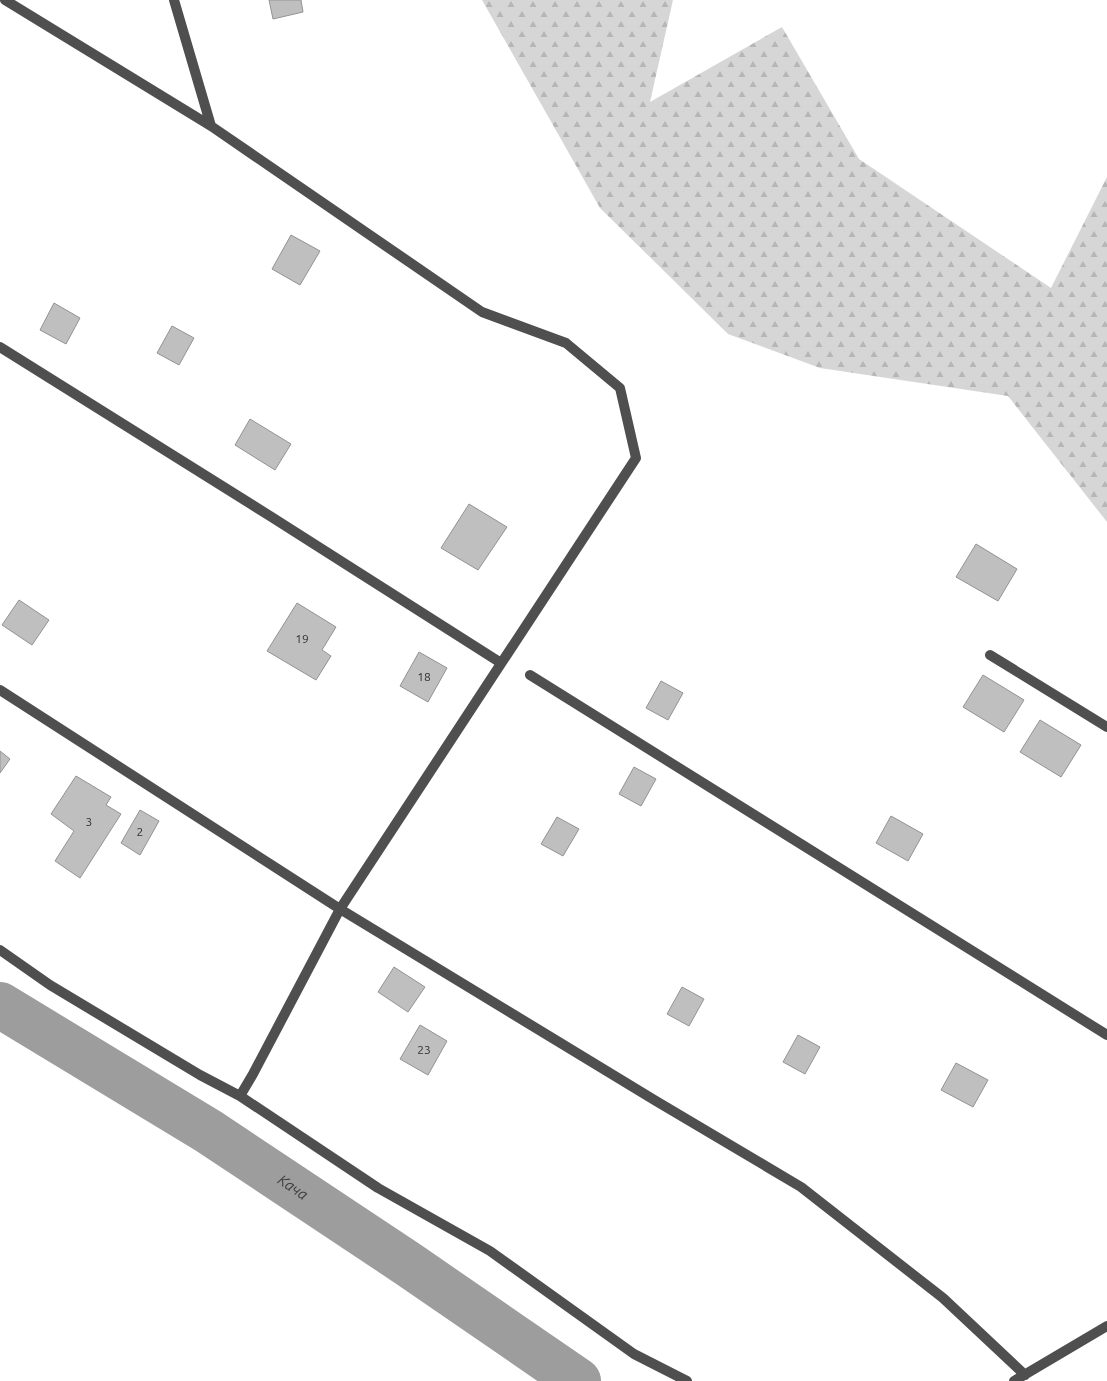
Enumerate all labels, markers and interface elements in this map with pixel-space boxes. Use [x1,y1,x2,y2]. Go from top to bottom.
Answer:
house number: 19 [295,632,309,645]
house number: 18 [417,670,431,683]
house number: 3 [86,815,92,828]
house number: 2 [137,825,143,838]
house number: 23 [417,1043,431,1056]
water label: Кача [275,1171,311,1203]

